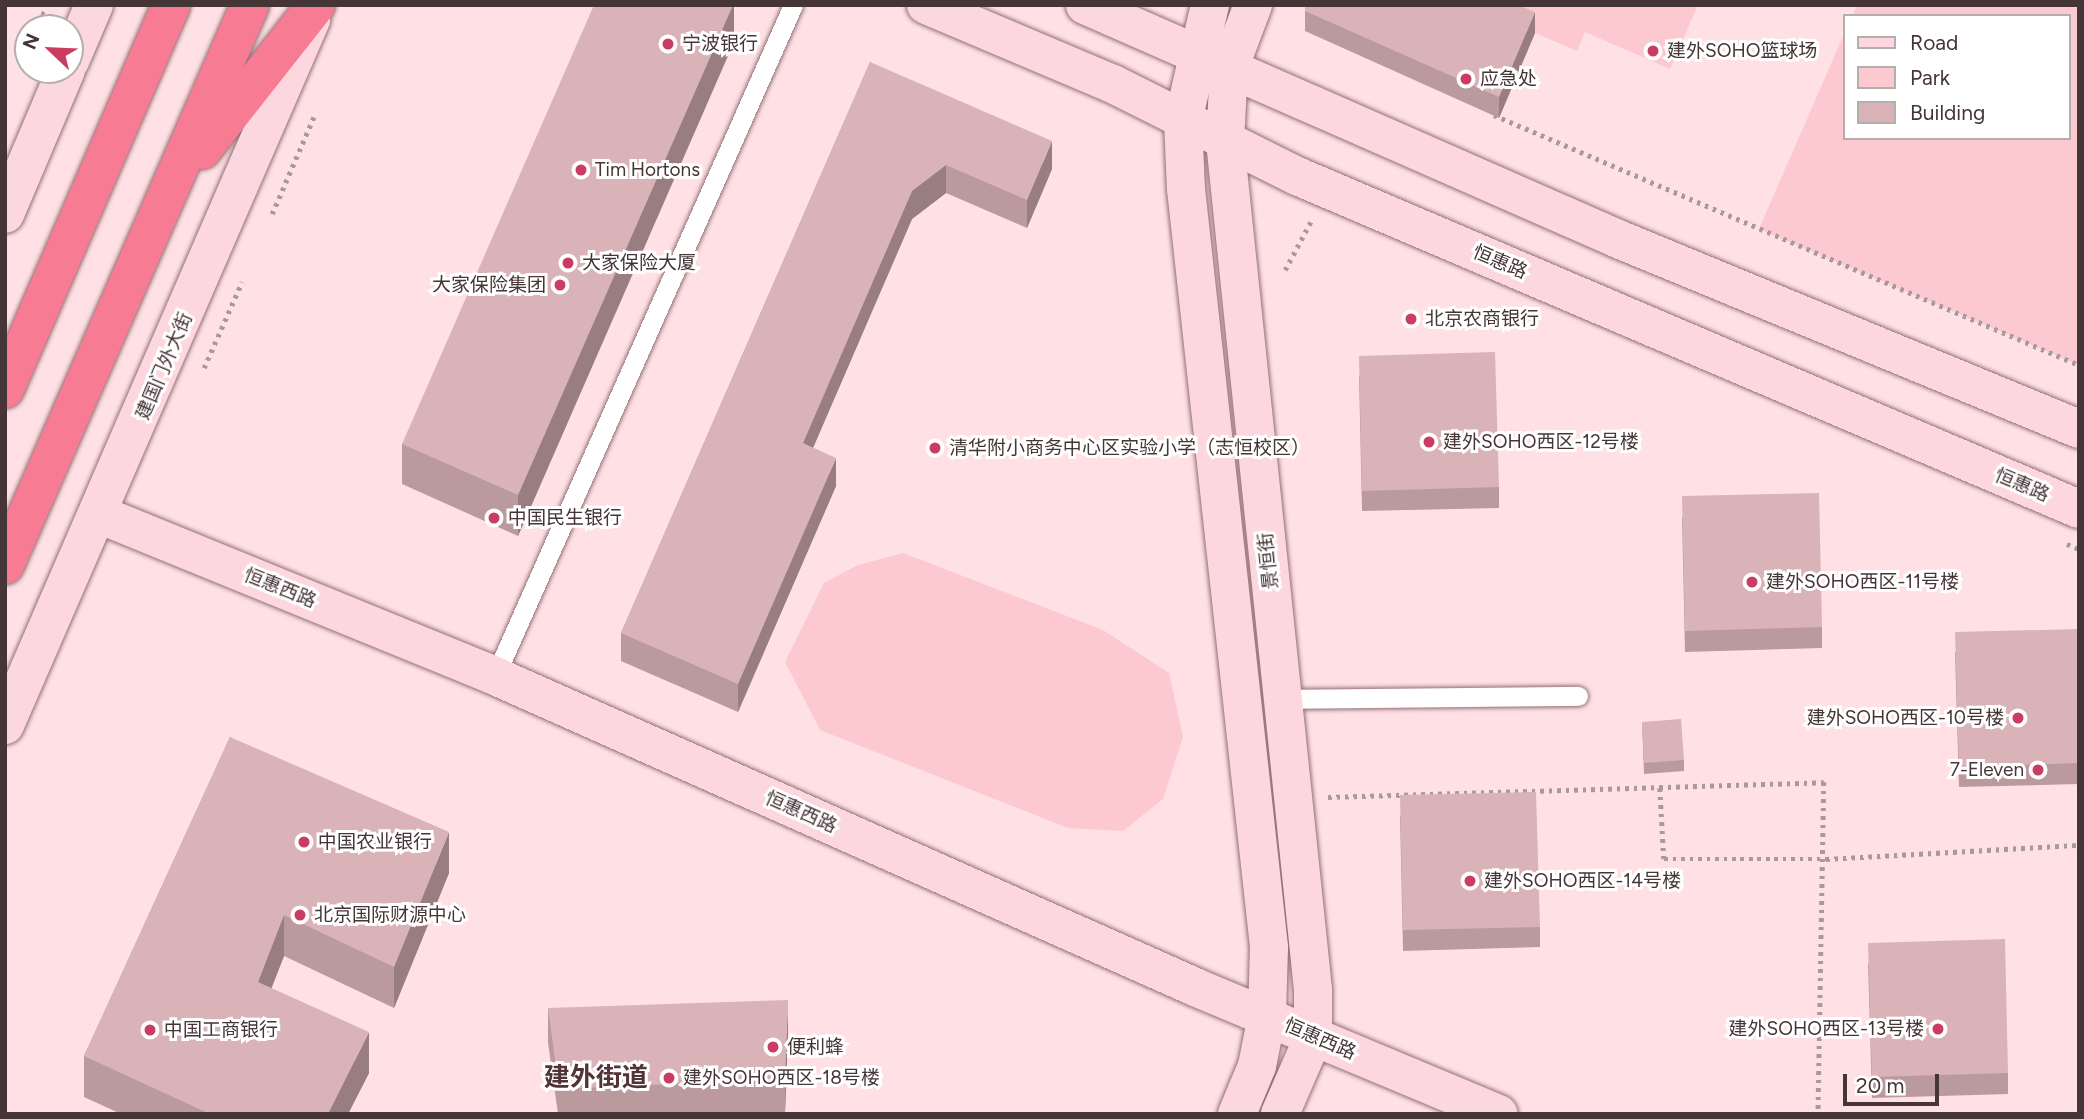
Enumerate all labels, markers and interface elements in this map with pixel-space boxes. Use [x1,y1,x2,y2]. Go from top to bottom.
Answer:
north arrow [14,14,84,84]
legend [1842,14,2070,140]
text: N [18,30,45,53]
text: Road [1910,30,1958,55]
place label: 宁波银行 [682,33,758,55]
marker: 宁波银行 [660,36,676,52]
place label: 建外SOHO篮球场 [1667,40,1817,62]
marker: 建外SOHO篮球场 [1645,43,1661,59]
text: Park [1910,65,1950,90]
place label: 应急处 [1480,68,1537,90]
marker: 应急处 [1458,71,1474,87]
text: Building [1910,100,1985,125]
place label: Tim Hortons [595,159,700,181]
marker: Tim Hortons [573,162,589,178]
street label: 恒惠路 [1469,240,1531,284]
place label: 大家保险大厦 [582,252,696,274]
marker: 大家保险大厦 [560,255,576,271]
place label: 大家保险集团 [432,274,546,296]
marker: 大家保险集团 [552,277,568,293]
place label: 北京农商银行 [1425,308,1539,330]
street label: 建国门外大街 [131,309,197,423]
marker: 北京农商银行 [1403,311,1419,327]
place label: 建外SOHO西区-12号楼 [1443,431,1639,453]
marker: 建外SOHO西区-12号楼 [1421,434,1437,450]
place label: 清华附小商务中心区实验小学（志恒校区） [949,437,1310,459]
marker: 清华附小商务中心区实验小学（志恒校区） [927,440,943,456]
street label: 恒惠路 [1991,463,2053,507]
place label: 中国民生银行 [508,507,622,529]
marker: 中国民生银行 [486,510,502,526]
street label: 景恒街 [1254,531,1282,591]
street label: 恒惠西路 [240,563,320,613]
place label: 建外SOHO西区-11号楼 [1766,571,1959,593]
marker: 建外SOHO西区-11号楼 [1744,574,1760,590]
place label: 建外SOHO西区-10号楼 [1807,707,2004,729]
marker: 建外SOHO西区-10号楼 [2010,710,2026,726]
place label: 7-Eleven [1950,759,2024,781]
marker: 7-Eleven [2030,762,2046,778]
street label: 恒惠西路 [762,786,840,838]
place label: 中国农业银行 [318,831,432,853]
marker: 中国农业银行 [296,834,312,850]
place label: 建外SOHO西区-14号楼 [1484,870,1681,892]
marker: 建外SOHO西区-14号楼 [1462,873,1478,889]
place label: 北京国际财源中心 [314,904,466,926]
marker: 北京国际财源中心 [292,907,308,923]
street label: 恒惠西路 [1281,1014,1359,1064]
place label: 建外SOHO西区-13号楼 [1728,1018,1924,1040]
place label: 中国工商银行 [164,1019,278,1041]
marker: 建外SOHO西区-13号楼 [1930,1021,1946,1037]
marker: 中国工商银行 [142,1022,158,1038]
place label: 便利蜂 [787,1036,844,1058]
marker: 便利蜂 [765,1039,781,1055]
scale bar [1846,1060,1942,1104]
district label: 建外街道 [544,1062,648,1094]
place label: 建外SOHO西区-18号楼 [683,1067,880,1089]
marker: 建外SOHO西区-18号楼 [661,1070,677,1086]
text: 20 m [1856,1073,1904,1098]

